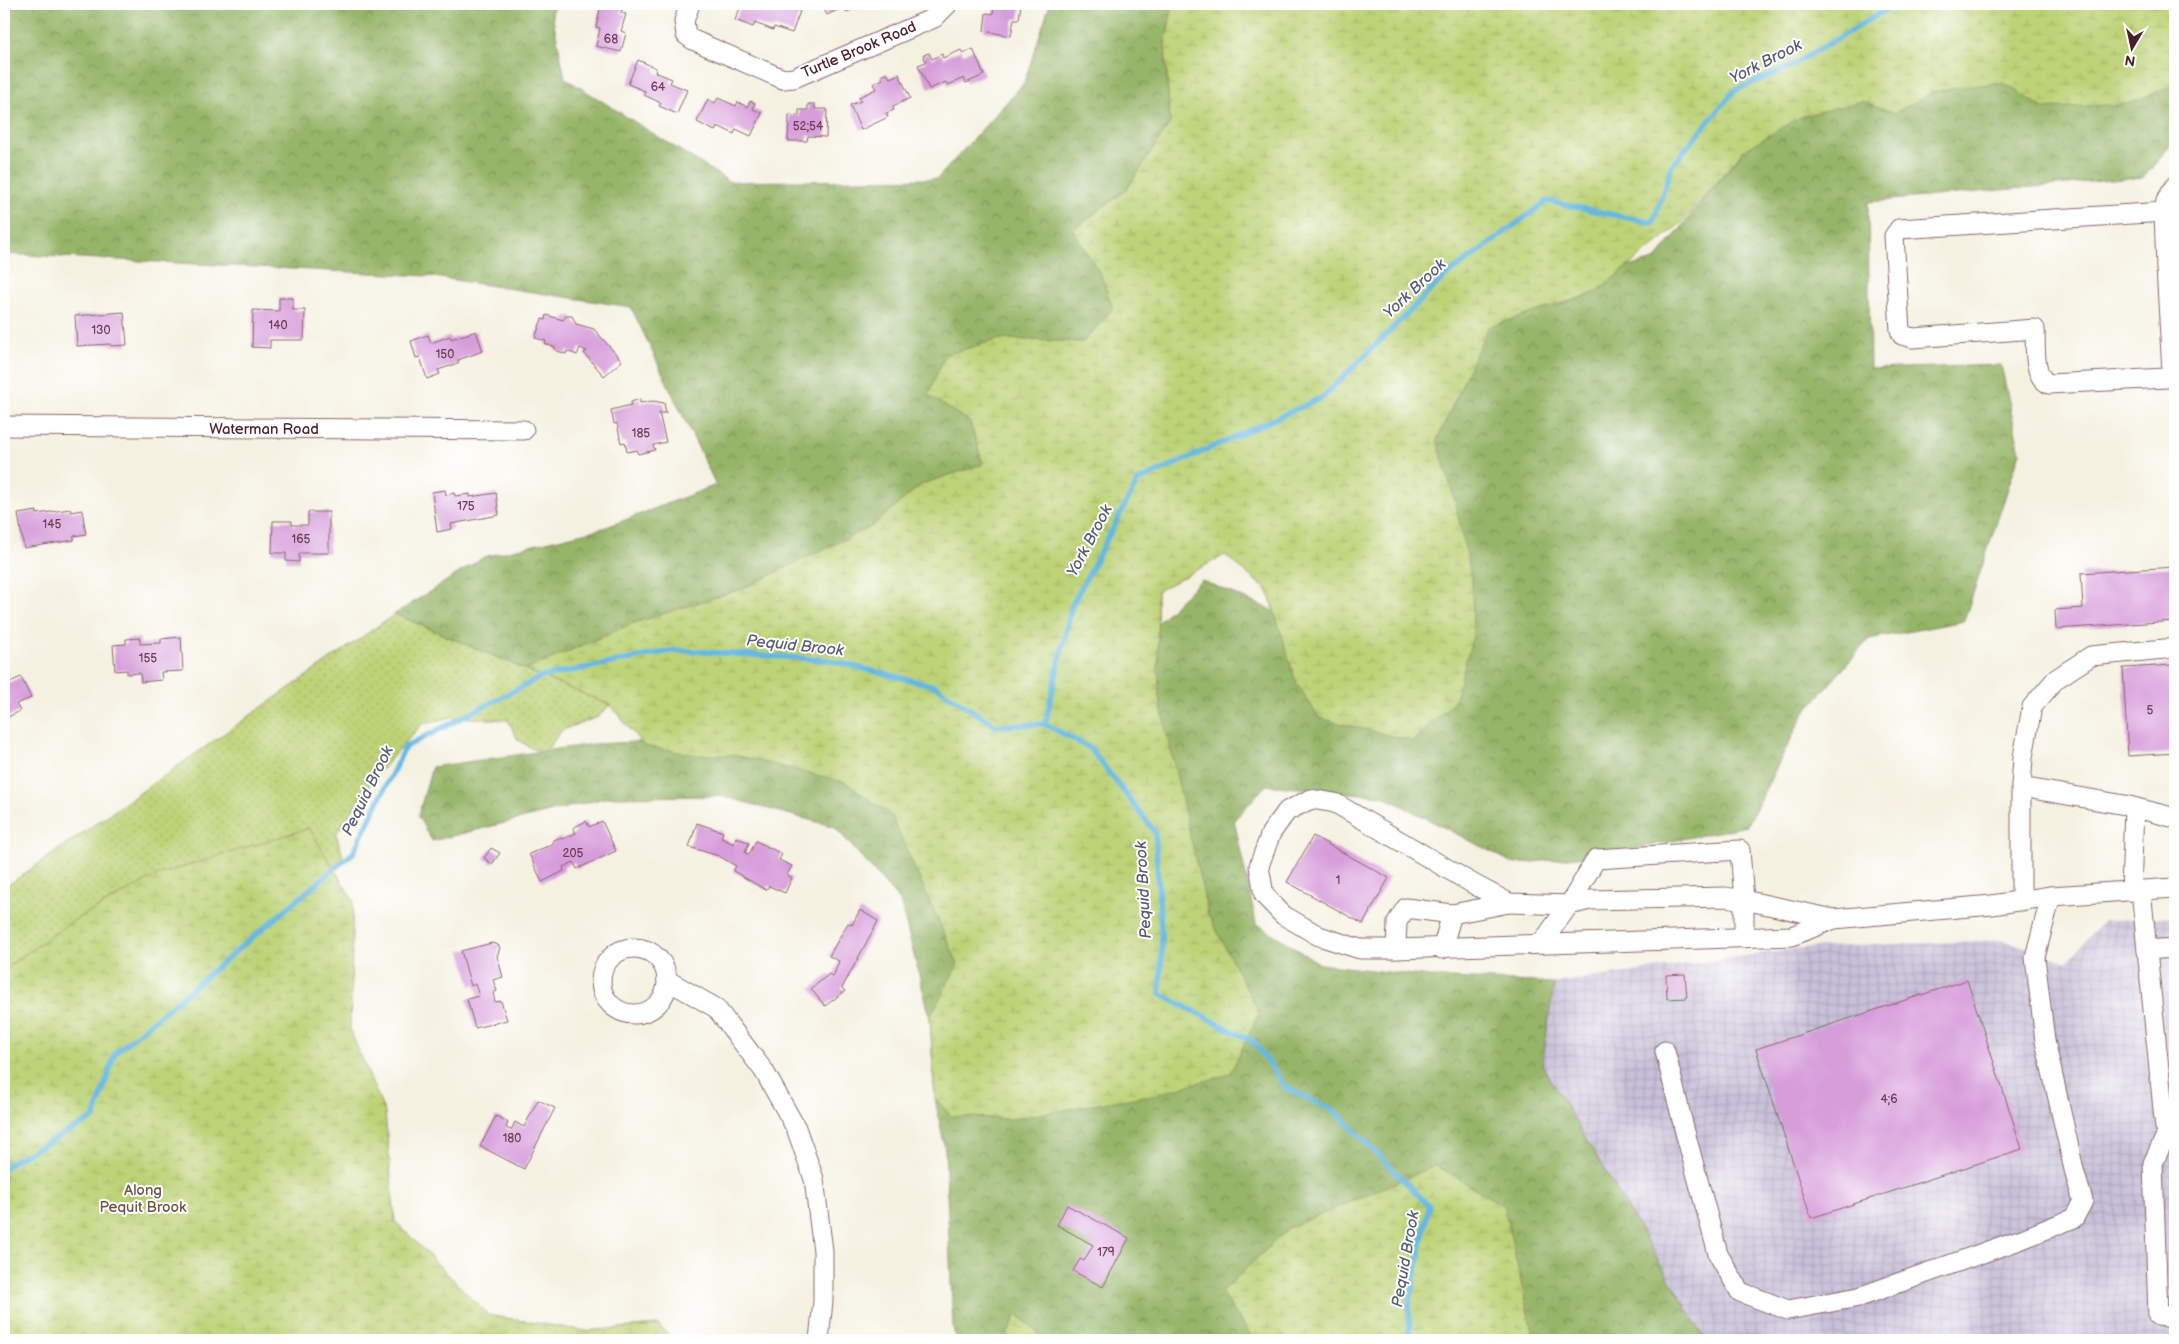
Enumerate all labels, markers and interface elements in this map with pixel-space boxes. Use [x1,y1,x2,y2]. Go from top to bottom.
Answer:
street label: Turtle Brook Road [799,17,919,83]
north arrow [2106,22,2156,72]
house number: 68 [604,32,618,47]
water label: York Brook [1727,35,1806,88]
text: N [2124,51,2137,70]
house number: 64 [651,80,666,95]
house number: 52;54 [793,119,824,134]
water label: York Brook [1380,254,1451,323]
house number: 140 [268,318,288,333]
house number: 130 [91,323,111,338]
house number: 150 [436,347,454,362]
street label: Waterman Road [209,420,319,439]
house number: 185 [632,426,650,441]
house number: 175 [457,499,475,514]
water label: York Brook [1063,501,1117,580]
house number: 145 [43,517,62,532]
house number: 165 [292,532,311,547]
water label: Pequid Brook [745,631,846,661]
house number: 155 [139,651,157,666]
house number: 5 [2147,703,2154,718]
water label: Pequid Brook [338,742,398,839]
water label: Pequid Brook [1132,840,1156,939]
house number: 205 [562,846,584,861]
house number: 1 [1336,873,1340,888]
house number: 4;6 [1880,1092,1898,1107]
house number: 180 [503,1131,521,1146]
park label: Along Pequit Brook [100,1181,187,1217]
water label: Pequid Brook [1388,1208,1424,1309]
house number: 179 [1097,1245,1115,1260]

